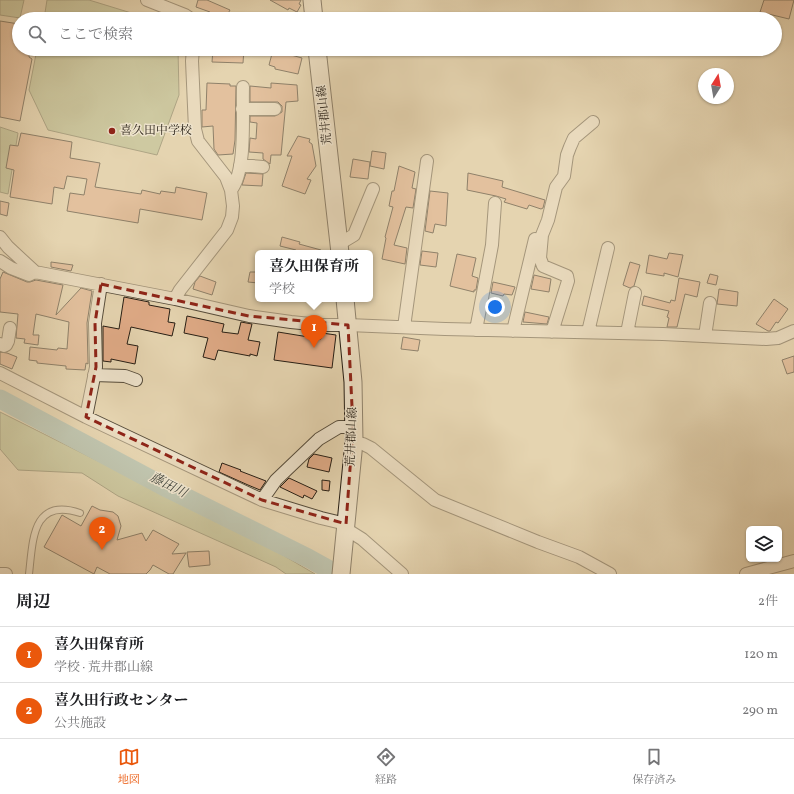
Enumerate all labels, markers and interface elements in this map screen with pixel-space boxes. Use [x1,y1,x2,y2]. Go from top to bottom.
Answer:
search box [12,12,782,56]
icon: search [26,23,48,45]
text: ここで検索 [58,25,133,46]
north arrow [698,68,734,104]
street label: 荒井郡山線 [314,84,336,146]
place label: 喜久田中学校 [120,123,192,139]
marker: 喜久田中学校 [107,126,117,136]
popup [255,250,373,302]
text: 喜久田保育所 [269,257,359,278]
text: 学校 [269,281,295,299]
your location [485,297,505,317]
pin: 1 [301,315,327,348]
street label: 荒井郡山線 [343,407,361,467]
water label: 藤田川 [147,469,191,504]
pin: 2 [89,517,115,550]
map controls [746,526,782,562]
button: layers [746,526,782,562]
text: 周辺 [16,591,50,614]
text: 2件 [758,593,778,611]
text: 喜久田保育所 [54,635,144,656]
text: 1 [26,646,32,664]
text: 120 m [744,646,778,664]
text: 学校 · 荒井郡山線 [54,659,153,677]
text: 喜久田行政センター [54,691,188,712]
text: 2 [26,702,32,720]
text: 290 m [742,702,778,720]
text: 公共施設 [54,715,106,733]
tab: 地図 [118,746,140,788]
tab: 経路 [375,746,397,788]
tab: 保存済み [632,746,676,788]

